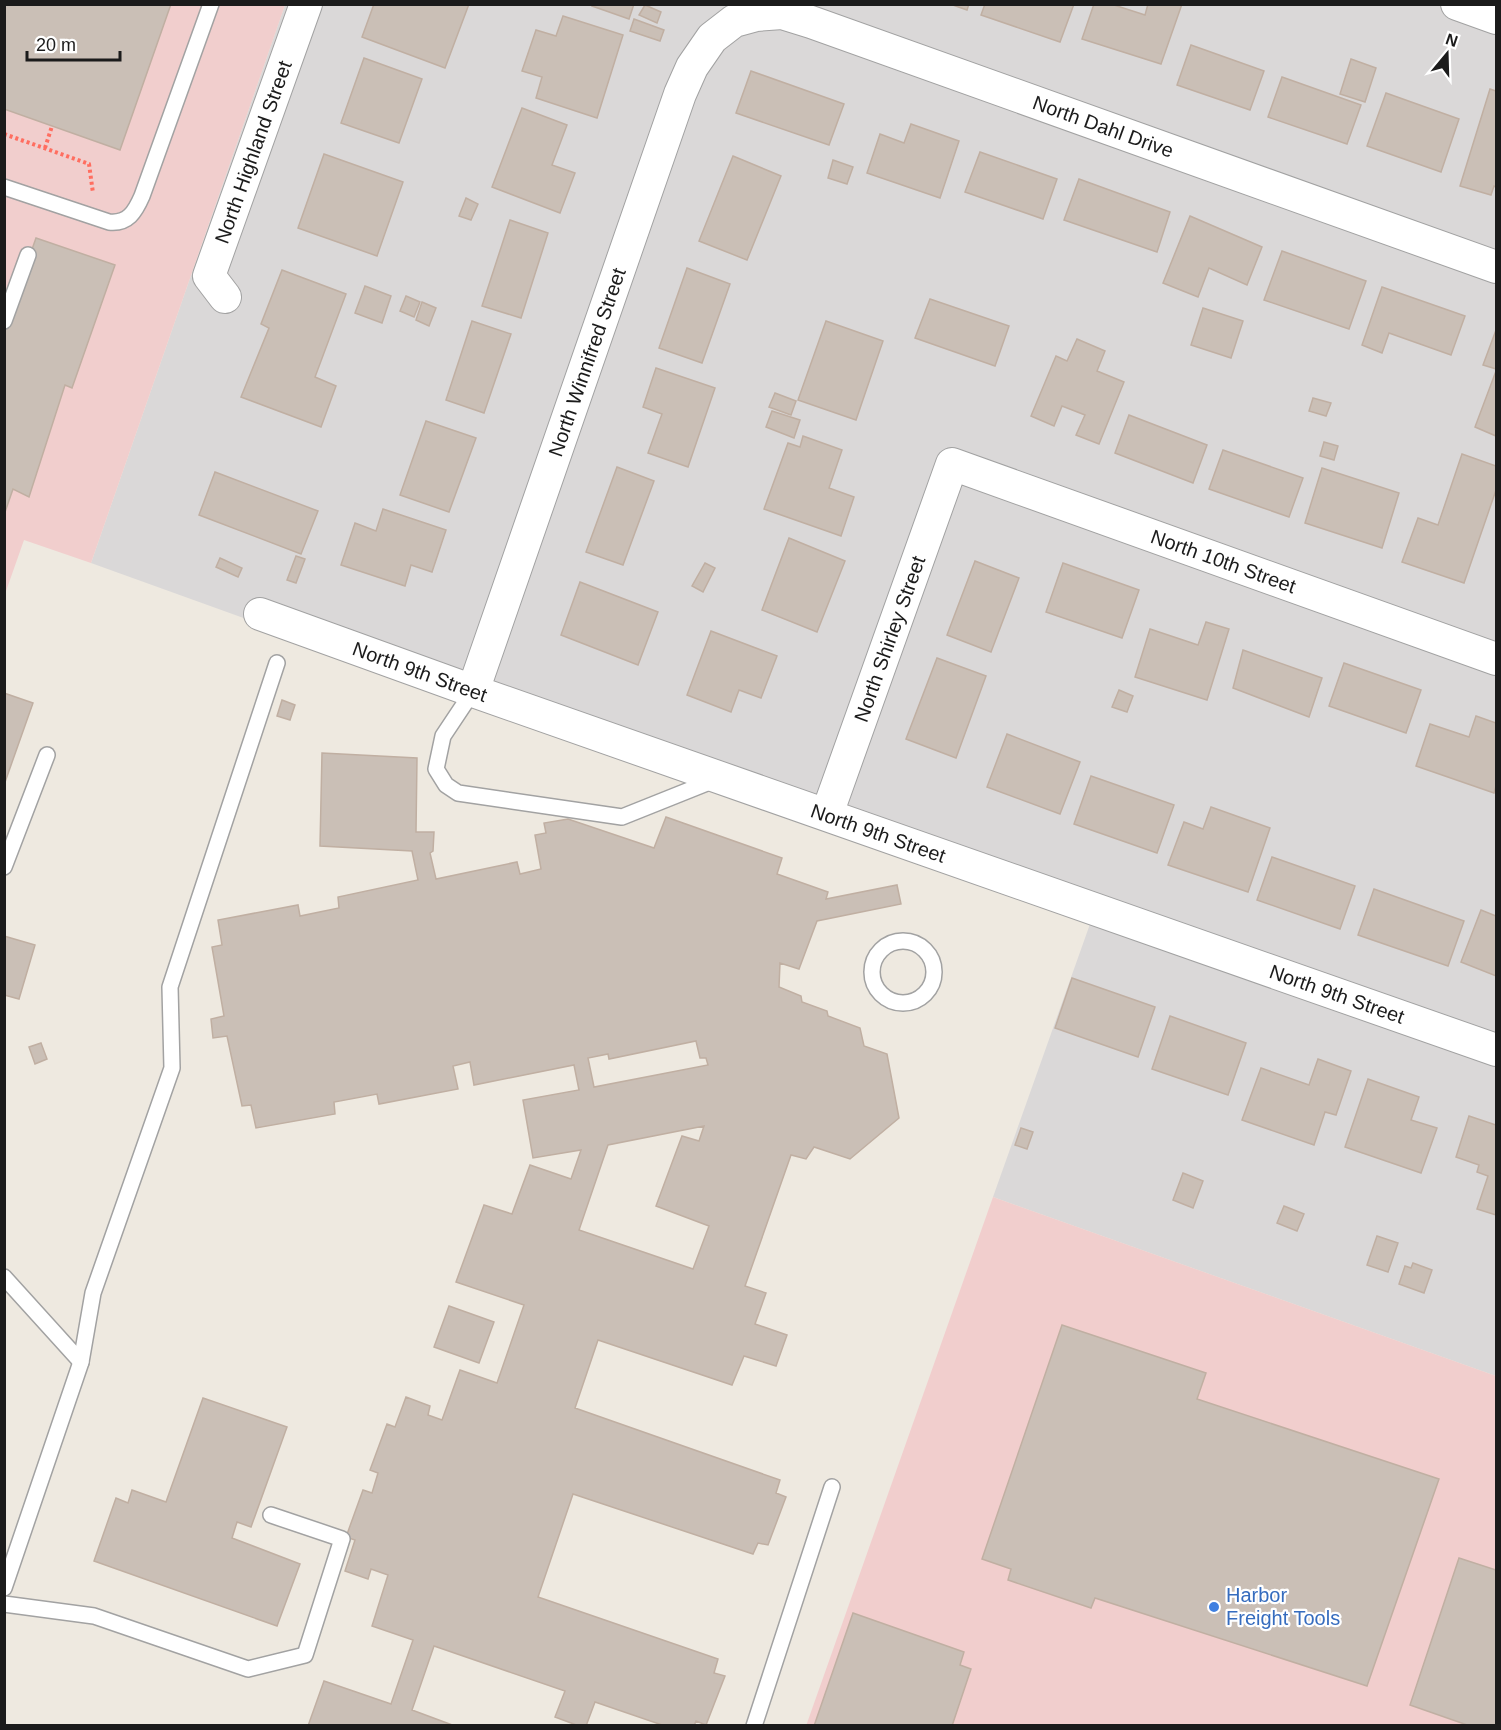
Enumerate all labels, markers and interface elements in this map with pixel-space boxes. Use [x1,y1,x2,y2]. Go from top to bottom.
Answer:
scale bar [27,24,120,62]
north arrow [1417,24,1477,84]
text: N [1443,30,1460,50]
text: 20 m [36,35,76,55]
street label: North Highland Street [211,57,296,246]
street label: North Dahl Drive [1030,91,1177,162]
street label: North Winnifred Street [544,265,630,459]
street label: North 10th Street [1148,525,1299,598]
street label: North Shirley Street [850,552,929,725]
street label: North 9th Street [350,637,490,706]
street label: North 9th Street [808,799,949,867]
street label: North 9th Street [1267,960,1408,1028]
place label: Harbor Freight Tools [1226,1584,1340,1629]
marker: Harbor Freight Tools [1207,1600,1221,1614]

